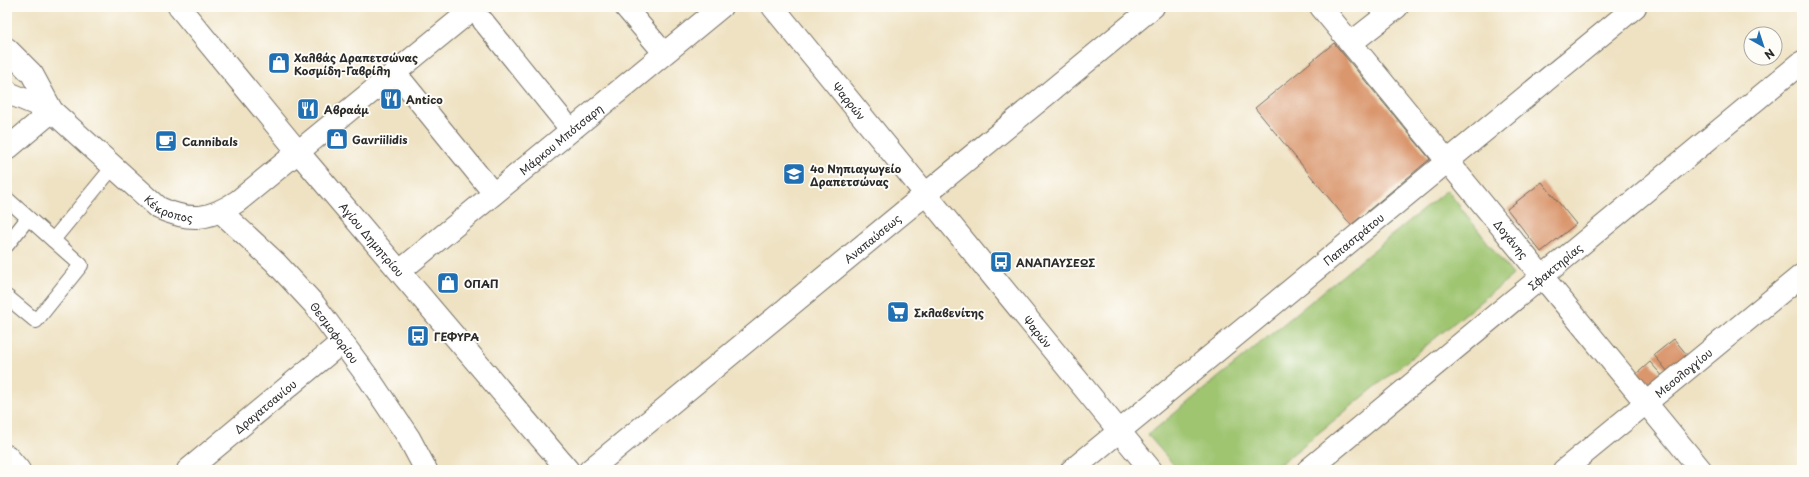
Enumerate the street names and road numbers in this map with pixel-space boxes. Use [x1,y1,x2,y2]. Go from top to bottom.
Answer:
street label: Ψαρρών [829,78,870,123]
street label: Μάρκου Μπότσαρη [515,99,606,178]
street label: Κέκροπος [141,190,194,226]
street label: Αγίου Δημητρίου [336,198,409,280]
street label: Αναπαύσεως [840,209,904,267]
street label: Παπαστράτου [1319,209,1387,269]
street label: Δογάνης [1490,216,1533,262]
street label: Σφακτηρίας [1524,238,1586,294]
street label: Θεσμοφορίου [306,298,363,367]
street label: Ψαρών [1019,312,1057,352]
street label: Μεσολογγίου [1651,344,1716,401]
street label: Δραγατσανίου [230,375,300,437]

